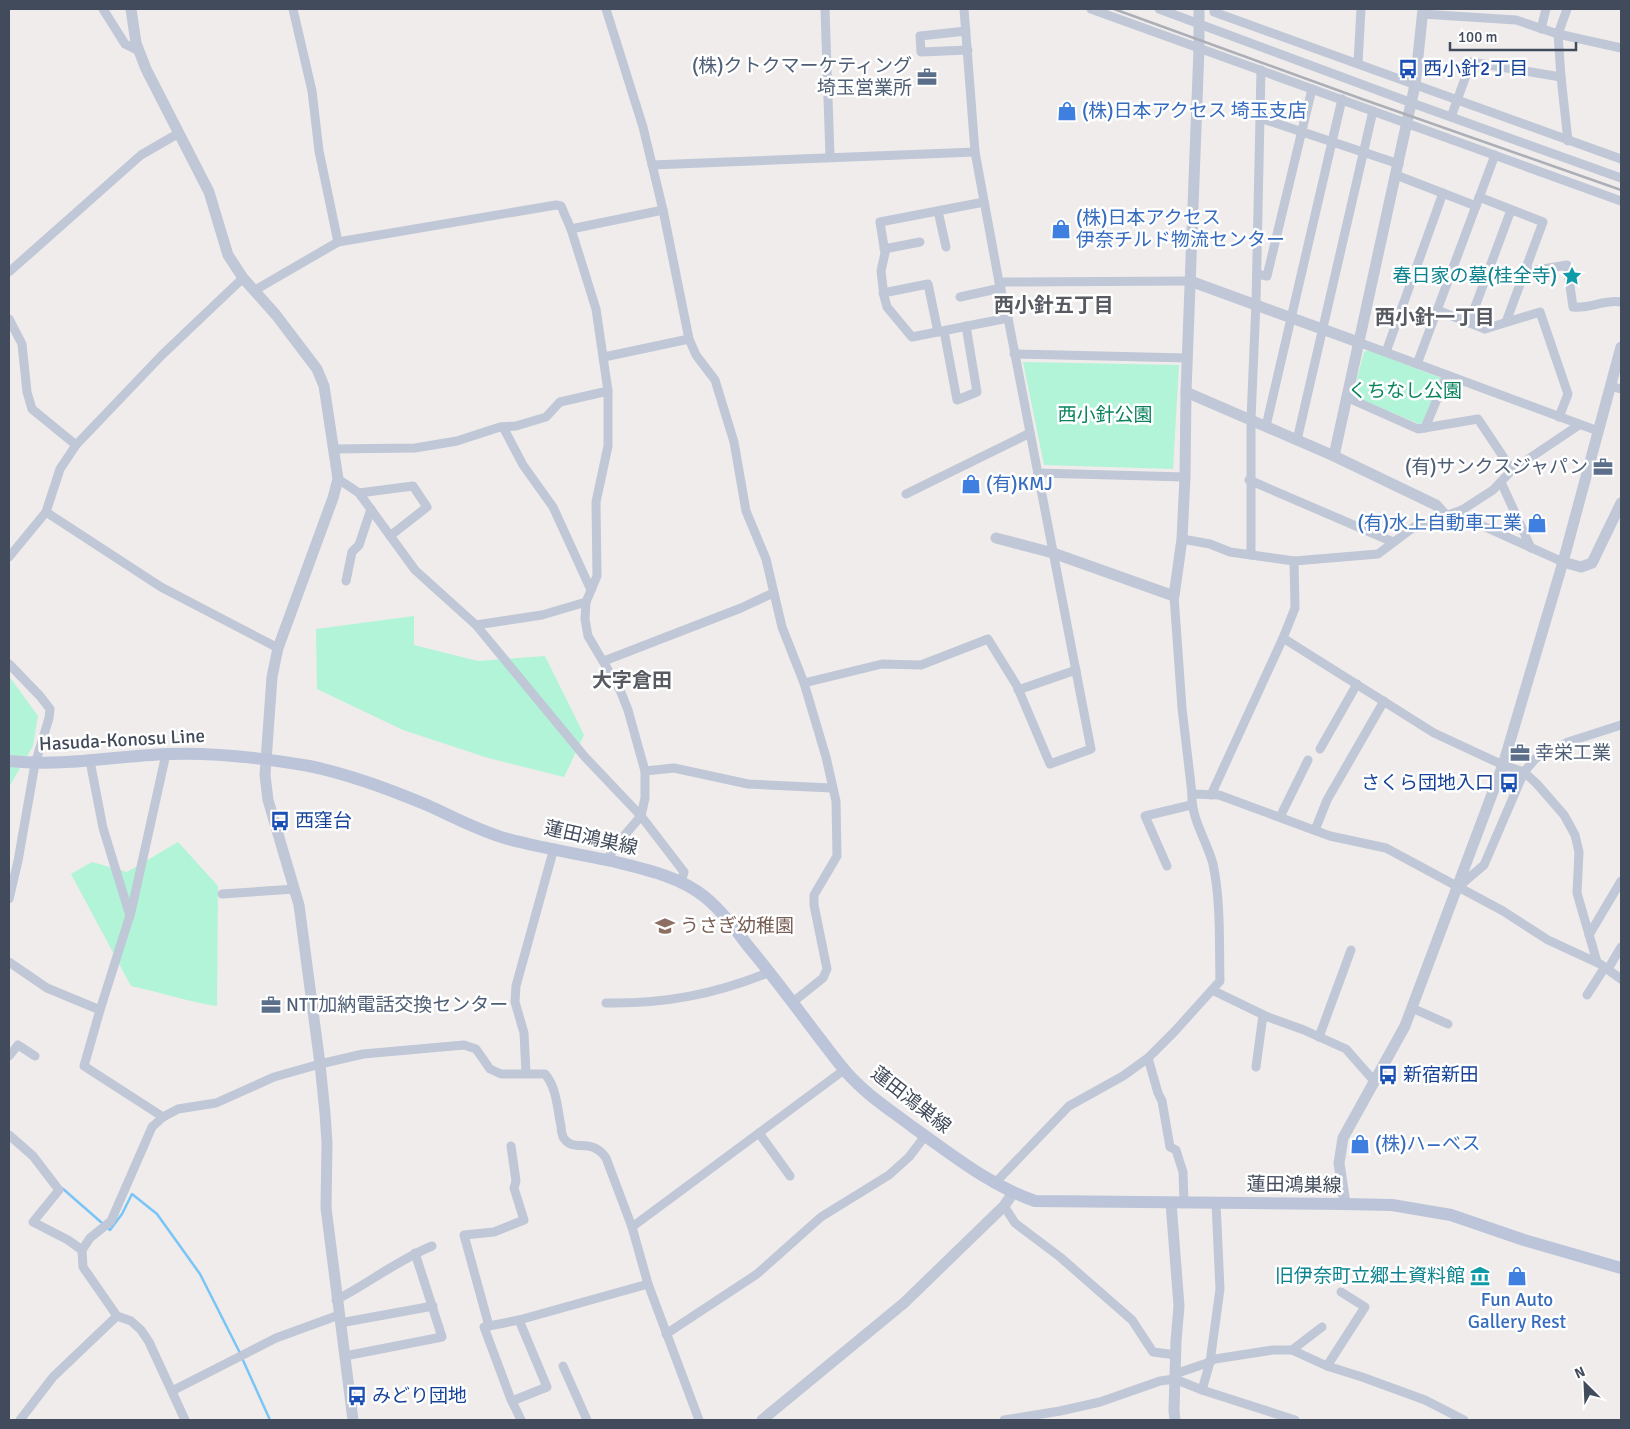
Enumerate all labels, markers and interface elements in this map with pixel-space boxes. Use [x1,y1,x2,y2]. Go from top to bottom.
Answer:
scale bar [1450,20,1576,52]
text: 100 m [1458,28,1498,46]
place label: (株)クトクマーケティング 埼玉営業所 [692,54,912,100]
place label: 西小針2丁目 [1423,57,1528,81]
bus stop icon: 西小針2丁目 [1397,58,1419,80]
office icon: (株)クトクマーケティング 埼玉営業所 [916,66,938,88]
place label: (株)日本アクセス 埼玉支店 [1082,99,1307,123]
shop icon: (株)日本アクセス 埼玉支店 [1056,100,1078,122]
place label: (株)日本アクセス 伊奈チルド物流センター [1076,206,1285,252]
shop icon: (株)日本アクセス 伊奈チルド物流センター [1050,218,1072,240]
place label: 春日家の墓(桂全寺) [1392,264,1557,288]
place icon: 春日家の墓(桂全寺) [1561,265,1583,287]
district label: 西小針五丁目 [994,293,1114,318]
district label: 西小針一丁目 [1375,305,1495,330]
park label: くちなし公園 [1348,379,1462,403]
park label: 西小針公園 [1057,403,1153,427]
place label: (有)サンクスジャパン [1405,455,1588,479]
office icon: (有)サンクスジャパン [1592,456,1614,478]
place label: (有)KMJ [986,472,1053,496]
shop icon: (有)KMJ [960,473,982,495]
place label: (有)水上自動車工業 [1357,511,1522,535]
shop icon: (有)水上自動車工業 [1526,512,1548,534]
district label: 大字倉田 [592,668,672,693]
street label: Hasuda-Konosu Line [38,724,206,756]
place label: 幸栄工業 [1535,741,1611,765]
office icon: 幸栄工業 [1509,742,1531,764]
place label: さくら団地入口 [1361,771,1494,795]
bus stop icon: さくら団地入口 [1498,772,1520,794]
place label: 西窪台 [295,809,352,833]
bus stop icon: 西窪台 [269,810,291,832]
street label: 蓮田鴻巣線 [542,816,640,860]
place label: うさぎ幼稚園 [680,914,794,938]
school or university icon: うさぎ幼稚園 [654,915,676,937]
place label: NTT加納電話交換センター [286,993,508,1017]
office icon: NTT加納電話交換センター [260,994,282,1016]
street label: 蓮田鴻巣線 [866,1061,956,1139]
place label: 新宿新田 [1403,1063,1479,1087]
bus stop icon: 新宿新田 [1377,1064,1399,1086]
place label: (株)ハ―ベス [1375,1132,1480,1156]
shop icon: (株)ハ―ベス [1349,1133,1371,1155]
street label: 蓮田鴻巣線 [1246,1172,1342,1198]
place label: 旧伊奈町立郷土資料館 [1275,1264,1465,1288]
museum icon: 旧伊奈町立郷土資料館 [1469,1265,1491,1287]
shop icon: Fun Auto Gallery Rest [1506,1265,1528,1287]
place label: Fun Auto Gallery Rest [1468,1288,1566,1334]
north arrow [1560,1359,1610,1409]
text: N [1572,1363,1588,1382]
place label: みどり団地 [372,1384,467,1408]
bus stop icon: みどり団地 [346,1385,368,1407]

